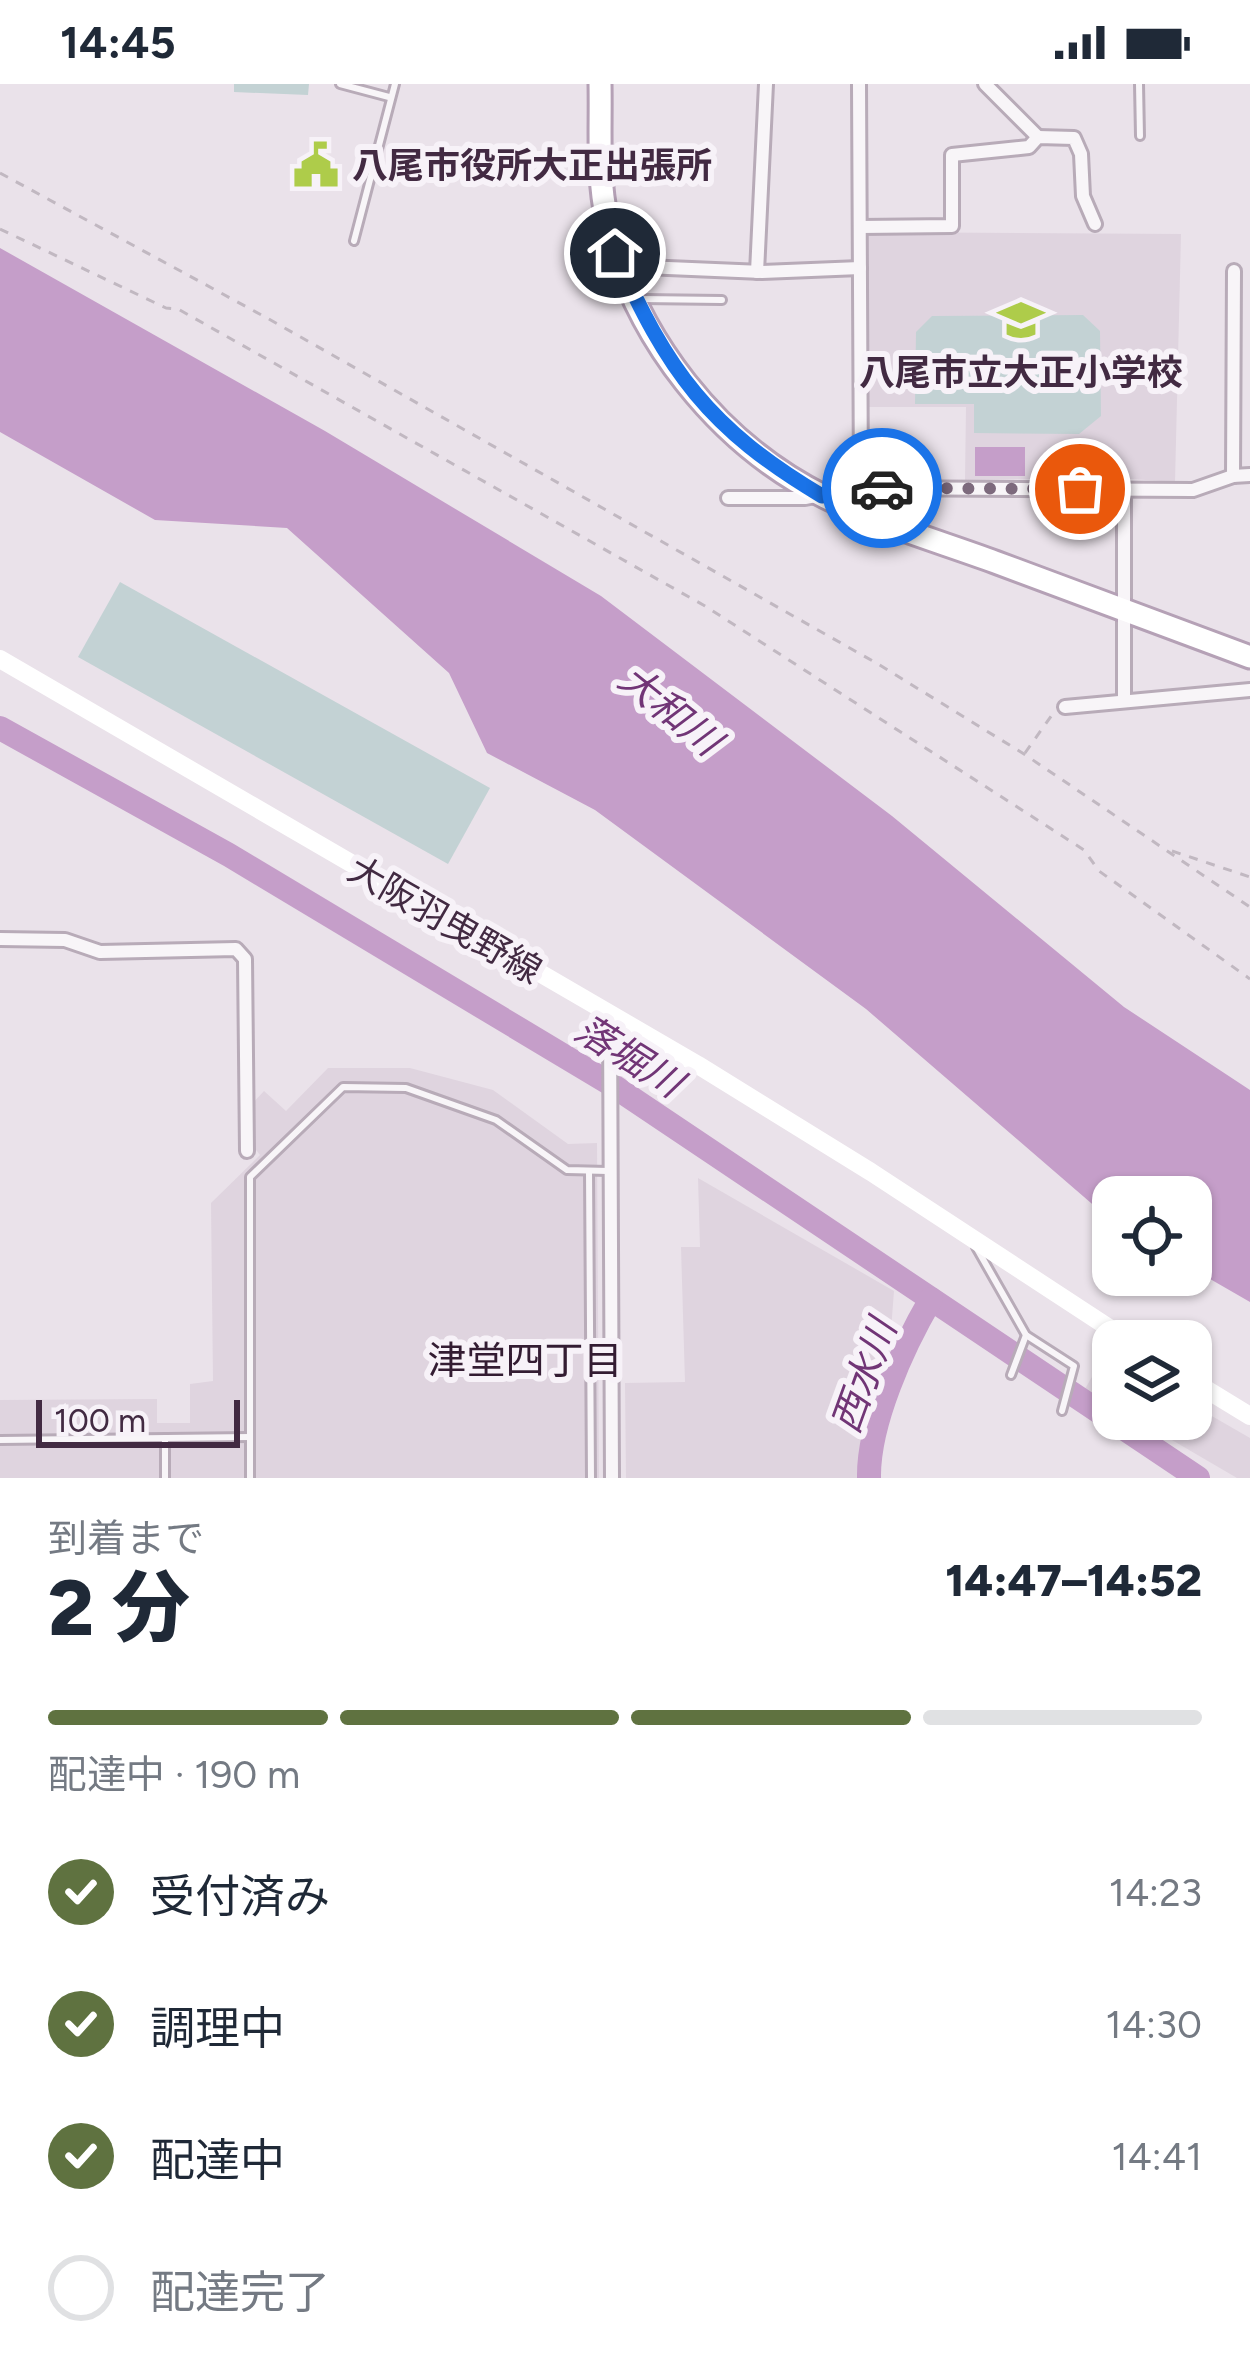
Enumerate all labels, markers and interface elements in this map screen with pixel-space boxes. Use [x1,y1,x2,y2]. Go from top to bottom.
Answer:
text: 14:45 [60,15,176,69]
public building icon: 八尾市役所大正出張所 [291,140,341,190]
place label: 八尾市役所大正出張所 [352,144,712,187]
pin [564,202,666,304]
icon: home [582,220,648,286]
school or university icon: 八尾市立大正小学校 [996,295,1046,345]
place label: 八尾市立大正小学校 [859,351,1183,394]
courier [822,428,942,548]
pin [1029,438,1131,540]
icon: car [849,455,915,521]
icon: bag [1047,456,1113,522]
water label: 大和川 [610,655,733,768]
street label: 大阪羽曳野線 [341,847,549,993]
water label: 落堀川 [567,1005,694,1109]
map controls [1092,1176,1212,1440]
button: locate [1092,1176,1212,1296]
water label: 西水川 [822,1309,907,1439]
button: layers [1092,1320,1212,1440]
district label: 津堂四丁目 [427,1337,623,1384]
scale bar [36,1394,240,1447]
text: 100 m [54,1401,146,1440]
text: 到着まで [48,1515,204,1562]
text: 14:47–14:52 [945,1553,1202,1607]
text: 2 分 [48,1561,190,1655]
text: 配達中 · 190 m [48,1751,300,1798]
icon: check [48,1859,114,1925]
text: 受付済み [150,1869,330,1923]
text: 14:23 [1109,1869,1202,1916]
icon: check [48,1991,114,2057]
text: 調理中 [150,2001,285,2055]
text: 14:30 [1106,2001,1202,2048]
icon: check [48,2123,114,2189]
text: 配達中 [150,2133,285,2187]
text: 14:41 [1111,2133,1202,2180]
text: 配達完了 [150,2265,330,2319]

